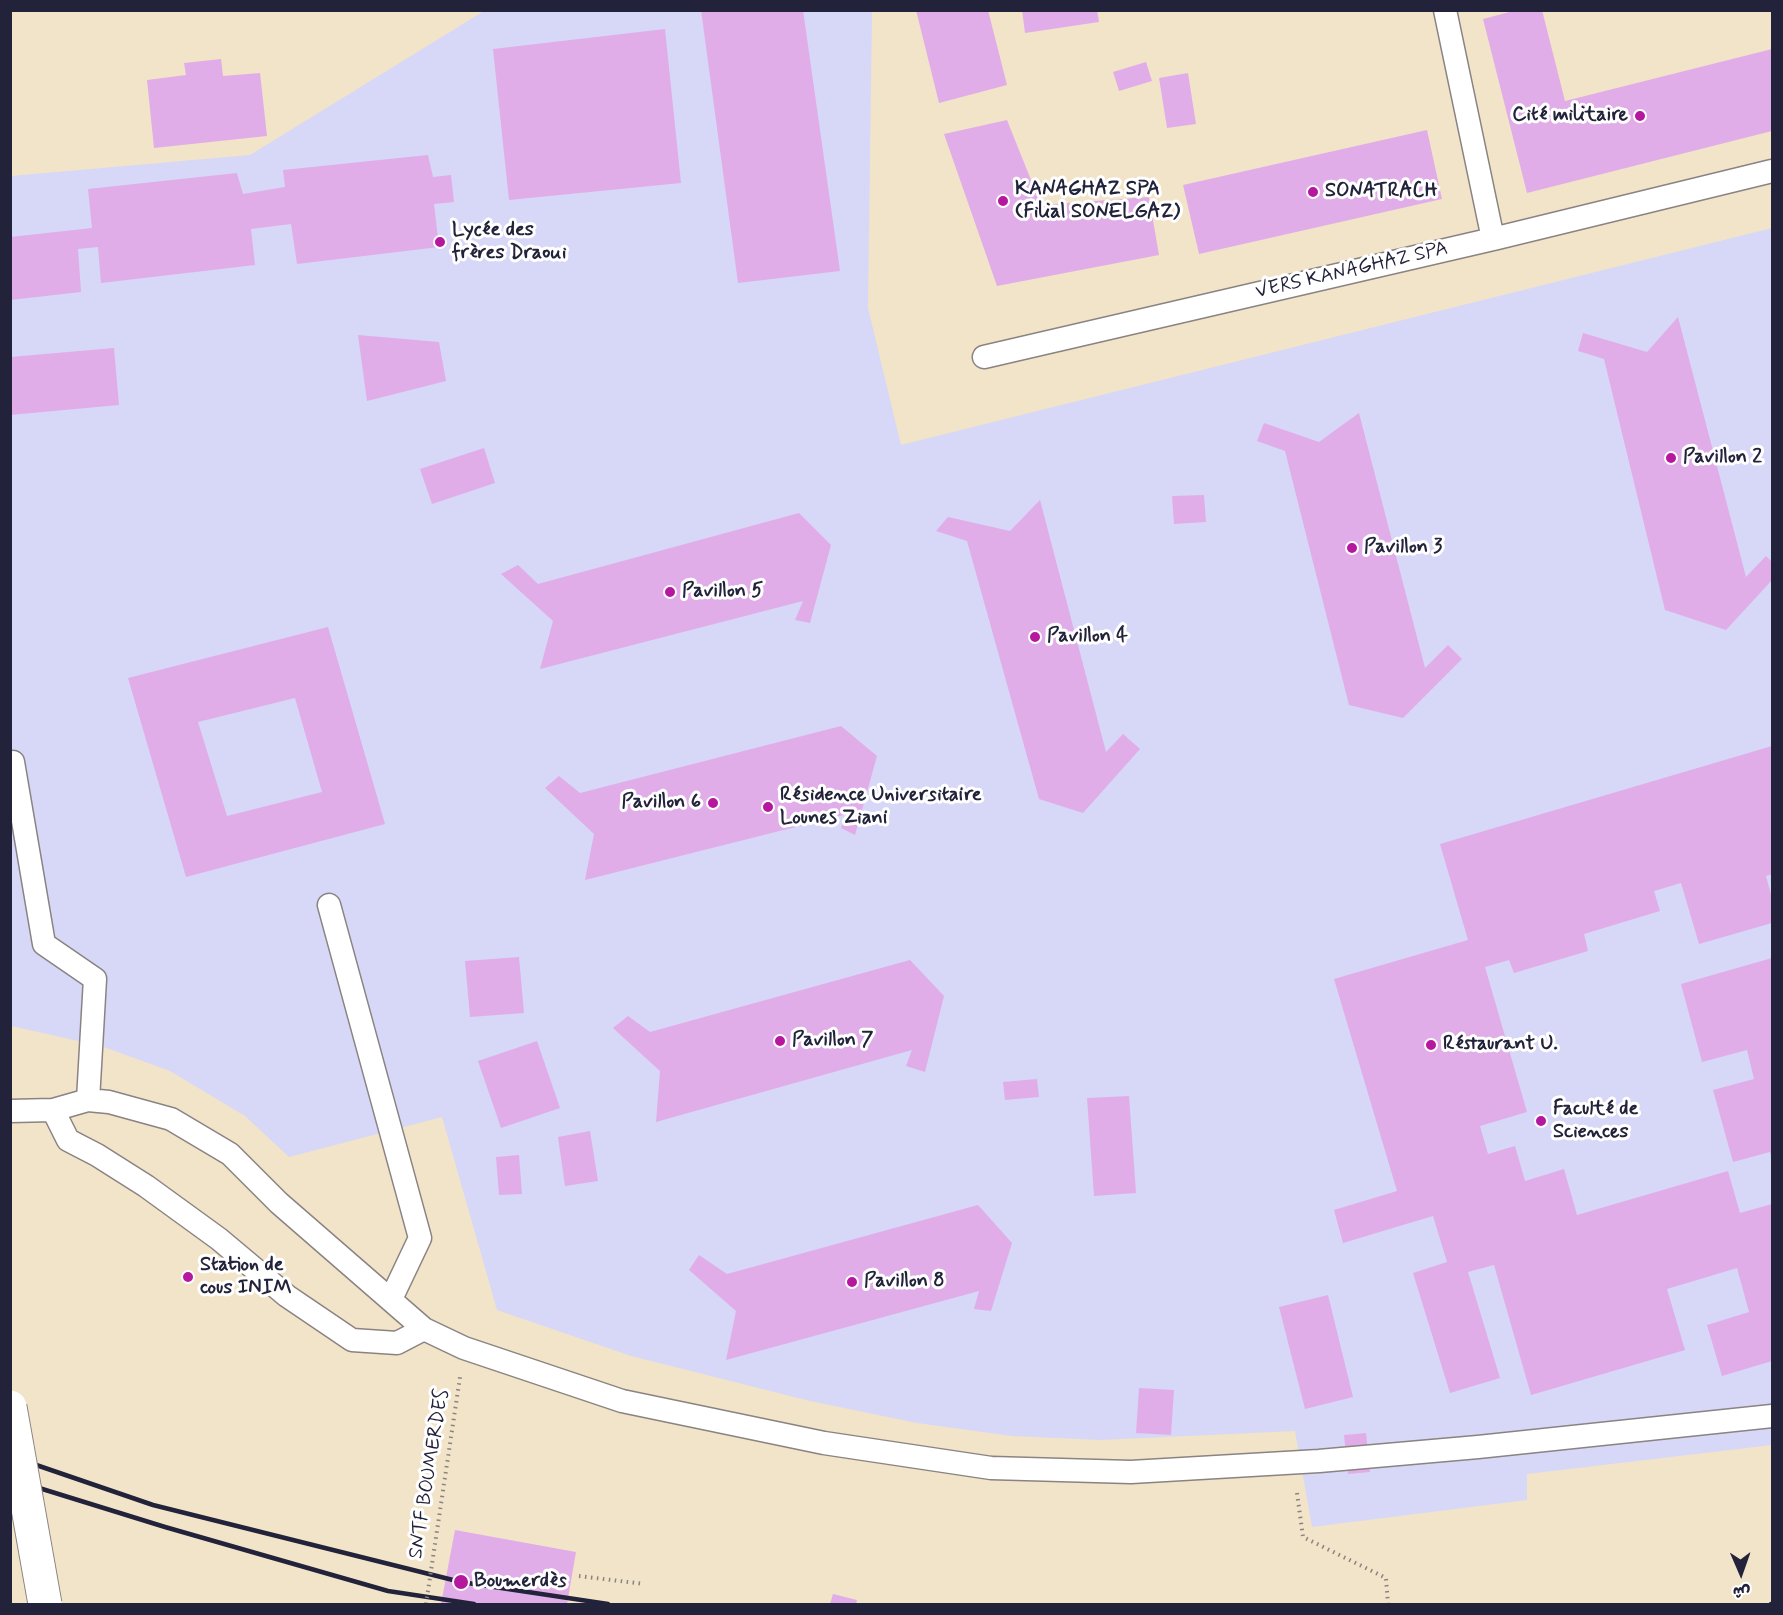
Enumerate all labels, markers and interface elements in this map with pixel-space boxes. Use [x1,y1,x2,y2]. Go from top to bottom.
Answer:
place label: Cité militaire [1512,104,1628,128]
marker: Cité militaire [1633,109,1647,123]
place label: KANAGHAZ SPA (Filial SONELGAZ) [1015,178,1180,225]
place label: SONATRACH [1325,180,1437,204]
marker: SONATRACH [1306,185,1320,199]
marker: KANAGHAZ SPA (Filial SONELGAZ) [996,194,1010,208]
place label: Lycée des frères Draoui [452,219,566,266]
marker: Lycée des frères Draoui [433,235,447,249]
street label: VERS KANAGHAZ SPA [1253,237,1451,305]
place label: Pavillon 2 [1683,446,1762,470]
marker: Pavillon 2 [1664,451,1678,465]
place label: Pavillon 3 [1364,536,1442,560]
marker: Pavillon 3 [1345,541,1359,555]
place label: Pavillon 5 [682,580,763,604]
marker: Pavillon 5 [663,585,677,599]
place label: Pavillon 4 [1047,625,1128,649]
marker: Pavillon 4 [1028,630,1042,644]
place label: Résidence Universitaire Lounes Ziani [780,784,982,831]
place label: Pavillon 6 [621,791,701,815]
marker: Pavillon 6 [706,796,720,810]
marker: Résidence Universitaire Lounes Ziani [761,800,775,814]
place label: Pavillon 7 [792,1029,873,1053]
place label: Réstaurant U. [1443,1033,1558,1057]
marker: Pavillon 7 [773,1034,787,1048]
marker: Réstaurant U. [1424,1038,1438,1052]
place label: Faculté de Sciences [1553,1098,1638,1145]
marker: Faculté de Sciences [1534,1114,1548,1128]
place label: Station de cous INIM [200,1254,292,1301]
marker: Station de cous INIM [181,1270,195,1284]
place label: Pavillon 8 [864,1270,945,1294]
marker: Pavillon 8 [845,1275,859,1289]
street label: SNTF BOUMERDES [405,1387,455,1561]
north arrow [1711,1543,1771,1603]
place label: Boumerdès [474,1570,567,1594]
marker: Boumerdès [452,1573,470,1591]
text: ش [1732,1581,1751,1602]

